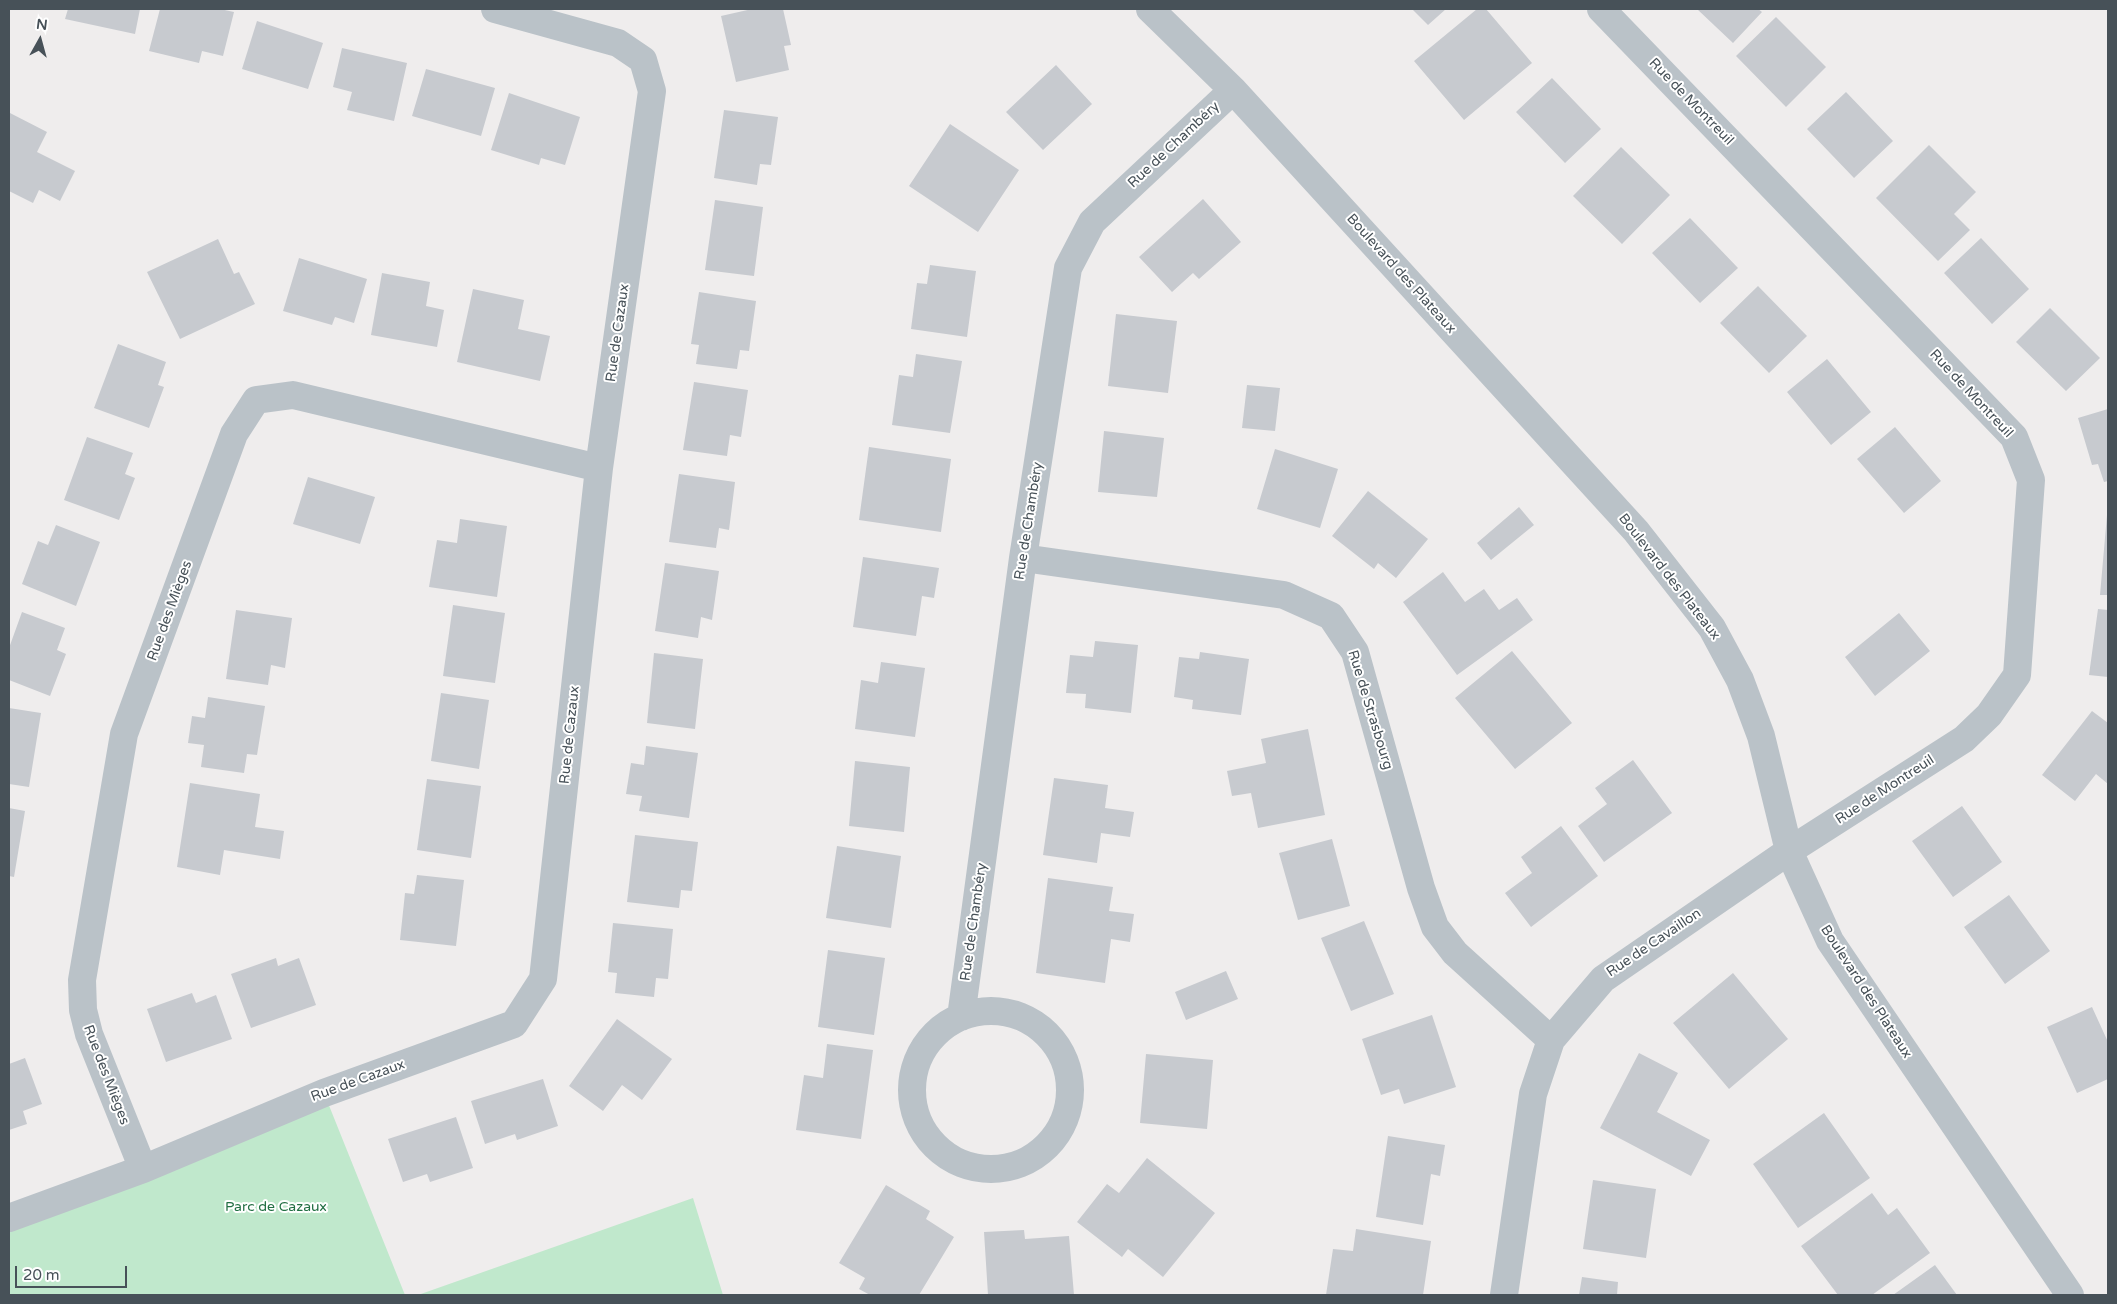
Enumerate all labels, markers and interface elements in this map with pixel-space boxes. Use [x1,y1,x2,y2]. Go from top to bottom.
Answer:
north arrow [15,15,65,65]
text: N [35,15,49,34]
street label: Rue de Montreuil [1645,55,1737,149]
street label: Rue de Chambéry [1125,98,1223,192]
street label: Boulevard des Plateaux [1343,211,1459,337]
street label: Rue de Cazaux [603,283,633,383]
street label: Rue de Montreuil [1926,346,2016,442]
street label: Rue de Chambéry [1011,461,1047,581]
street label: Boulevard des Plateaux [1615,511,1723,643]
street label: Rue des Mièges [144,559,196,663]
street label: Rue de Strasbourg [1344,648,1396,772]
street label: Rue de Cazaux [556,685,584,785]
street label: Rue de Montreuil [1832,752,1938,828]
street label: Rue de Chambéry [957,862,991,982]
street label: Rue de Cavaillon [1603,905,1705,981]
street label: Boulevard des Plateaux [1817,922,1915,1062]
street label: Rue des Mièges [79,1023,133,1127]
street label: Rue de Cazaux [309,1056,407,1106]
park label: Parc de Cazaux [225,1199,327,1215]
scale bar [18,1256,130,1288]
text: 20 m [23,1266,60,1284]

